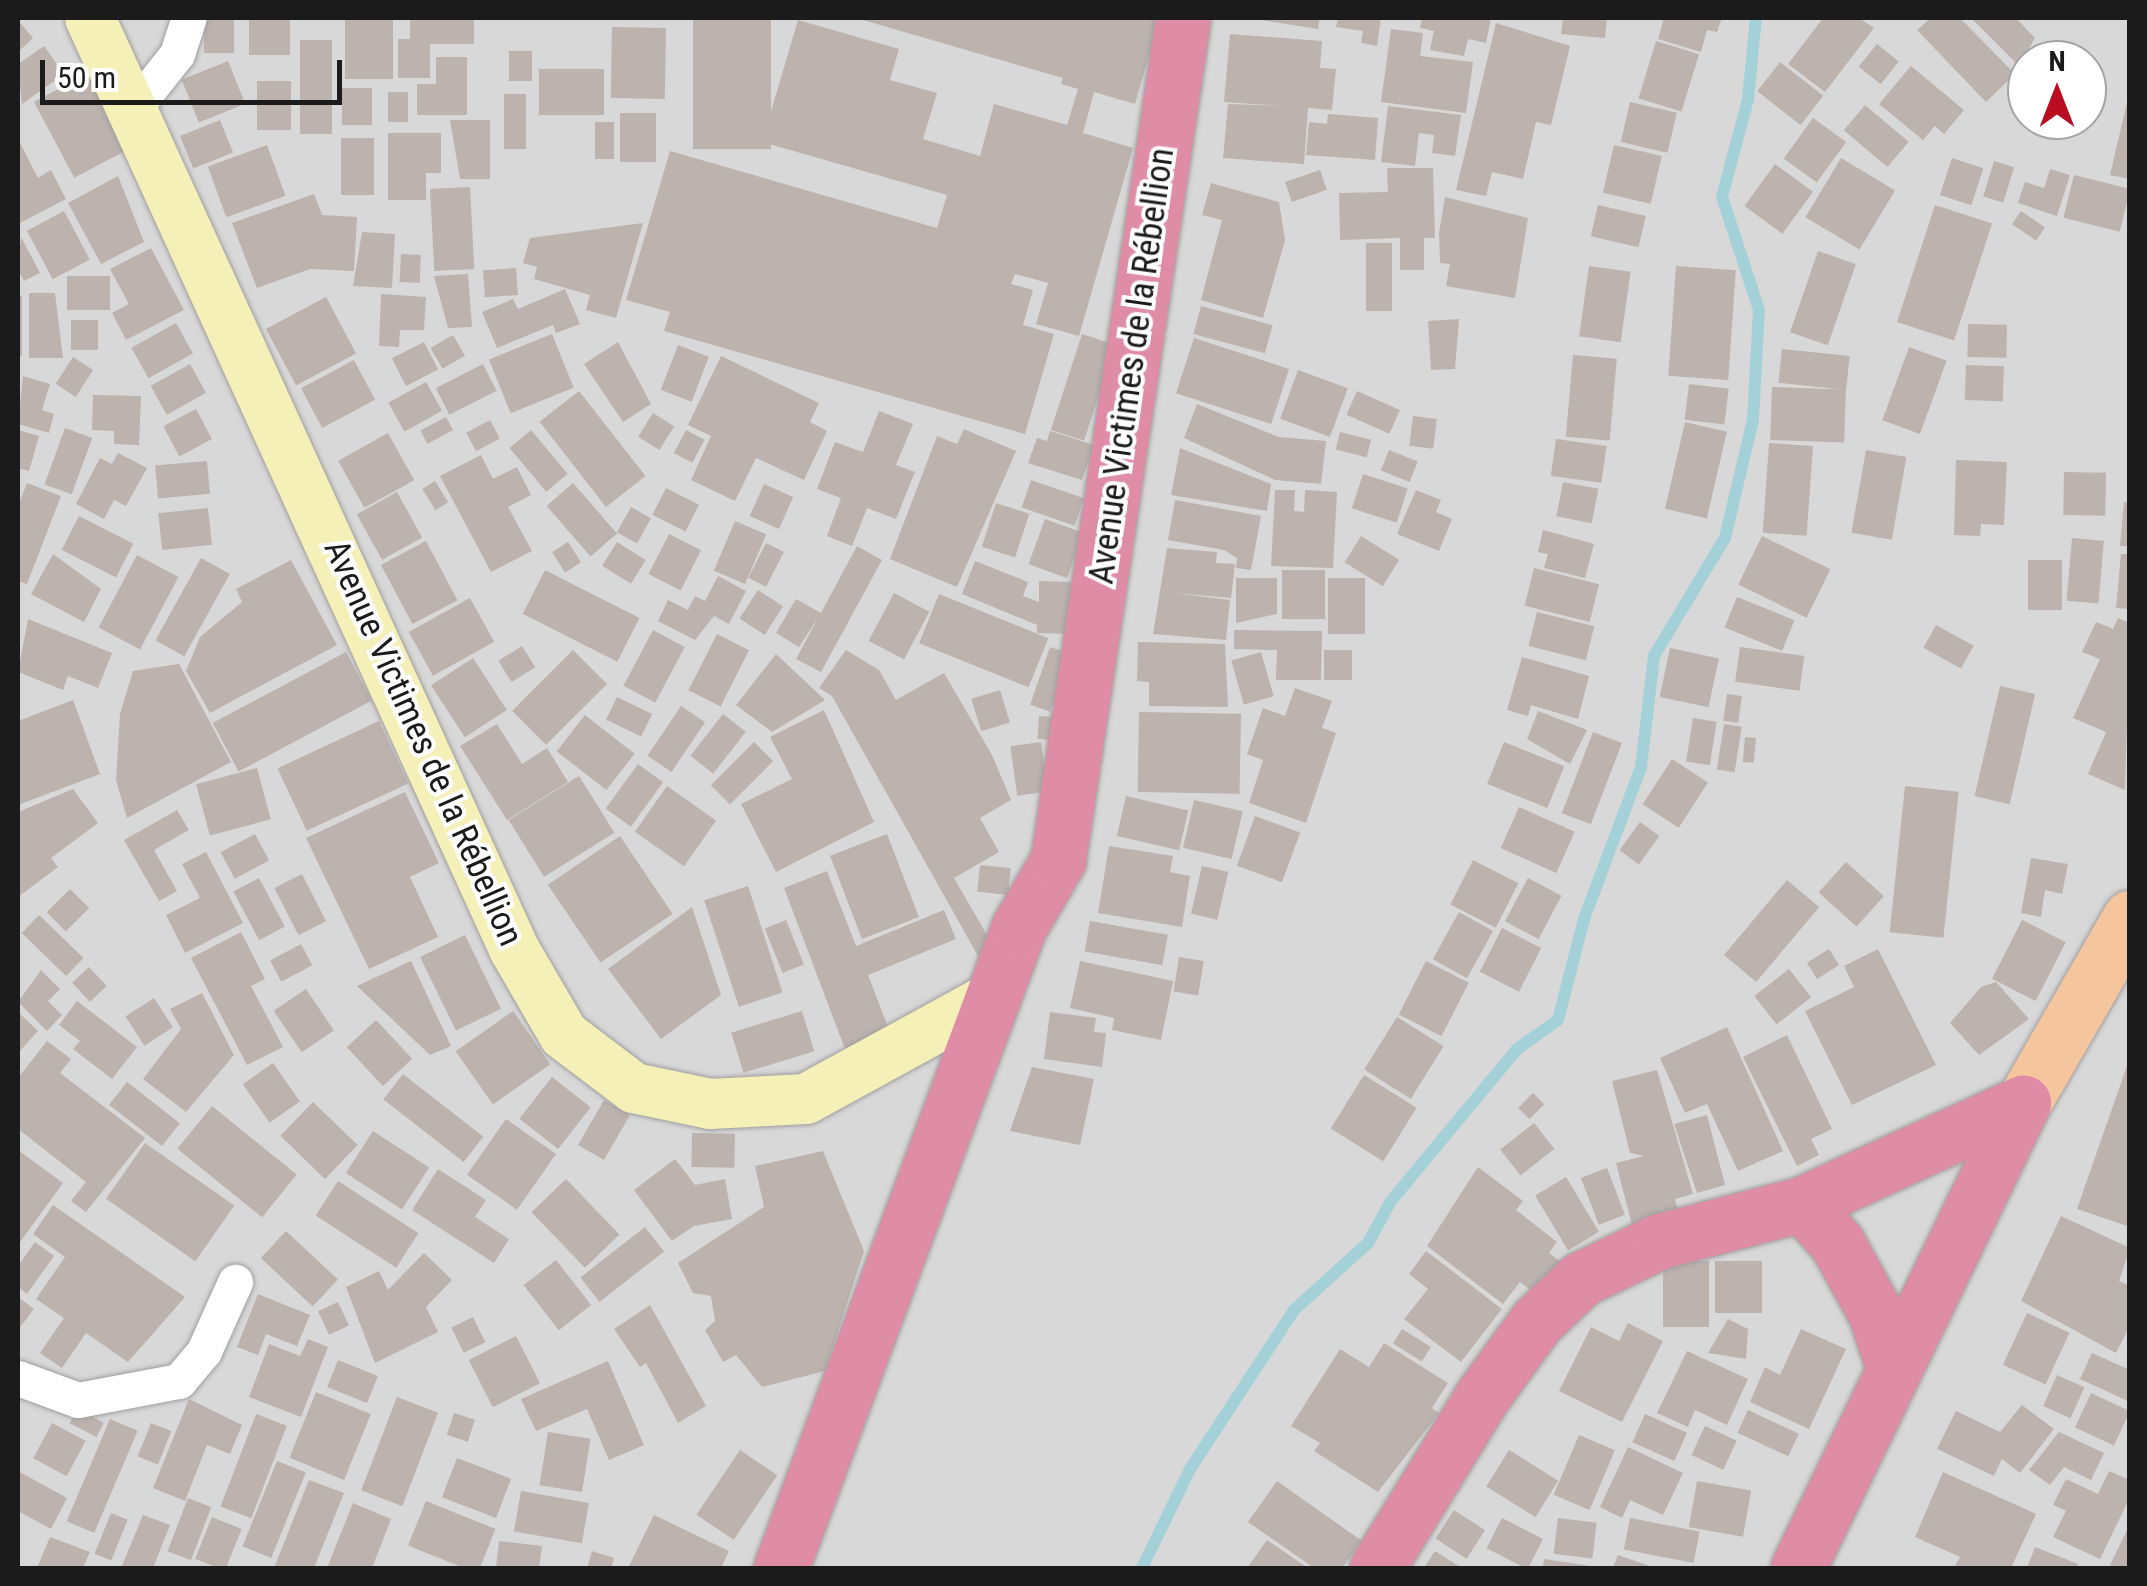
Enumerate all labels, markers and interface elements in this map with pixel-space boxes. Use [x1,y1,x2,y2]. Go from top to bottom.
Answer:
scale bar [45,40,348,102]
north arrow [2007,40,2107,140]
text: N [2048,45,2066,78]
text: 50 m [57,60,116,95]
street label: Avenue Victimes de la Rébellion [1081,145,1183,587]
street label: Avenue Victimes de la Rébellion [314,534,532,952]

